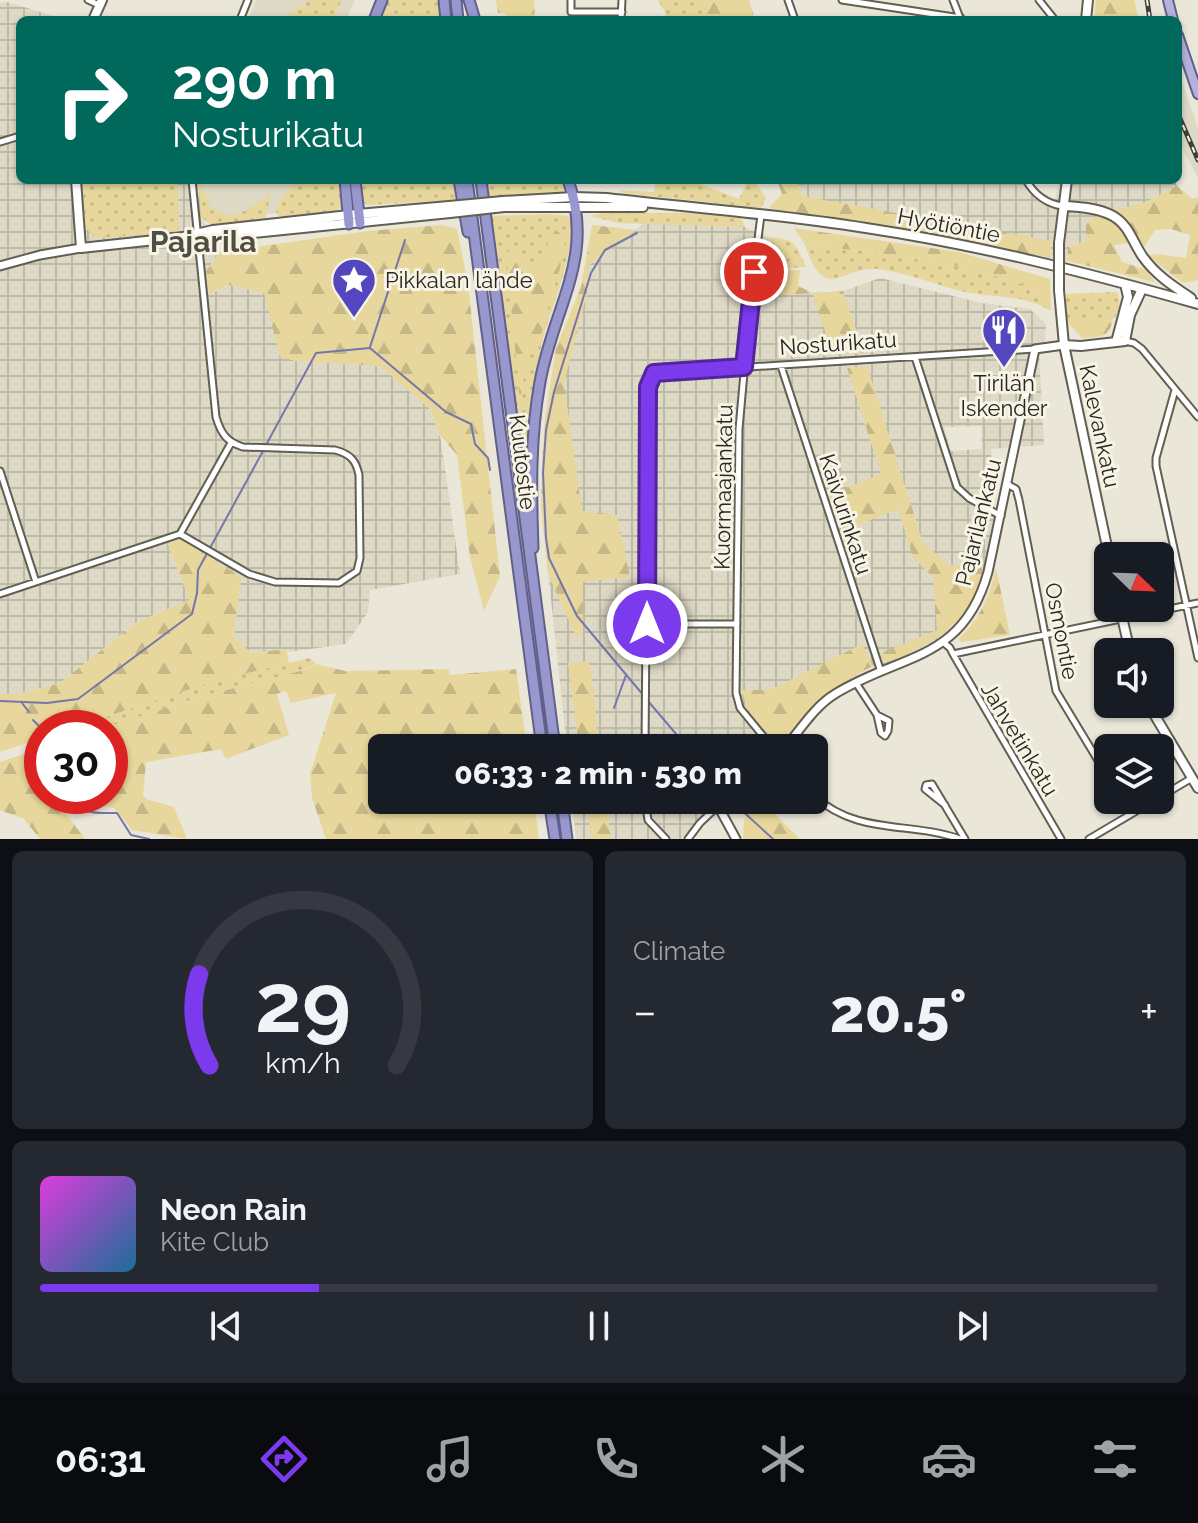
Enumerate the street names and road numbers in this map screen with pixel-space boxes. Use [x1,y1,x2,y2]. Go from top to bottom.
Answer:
street label: Hyötiöntie [896,202,1002,248]
street label: Nosturikatu [779,326,897,360]
street label: Kalevankatu [1074,362,1126,490]
street label: Kuormaajankatu [709,404,737,570]
street label: Kuutostie [504,413,542,511]
street label: Kaivurinkatu [814,451,878,577]
street label: Pajarilankatu [950,456,1006,588]
street label: Osmontie [1040,580,1084,682]
street label: Jahvetinkatu [976,677,1064,801]

